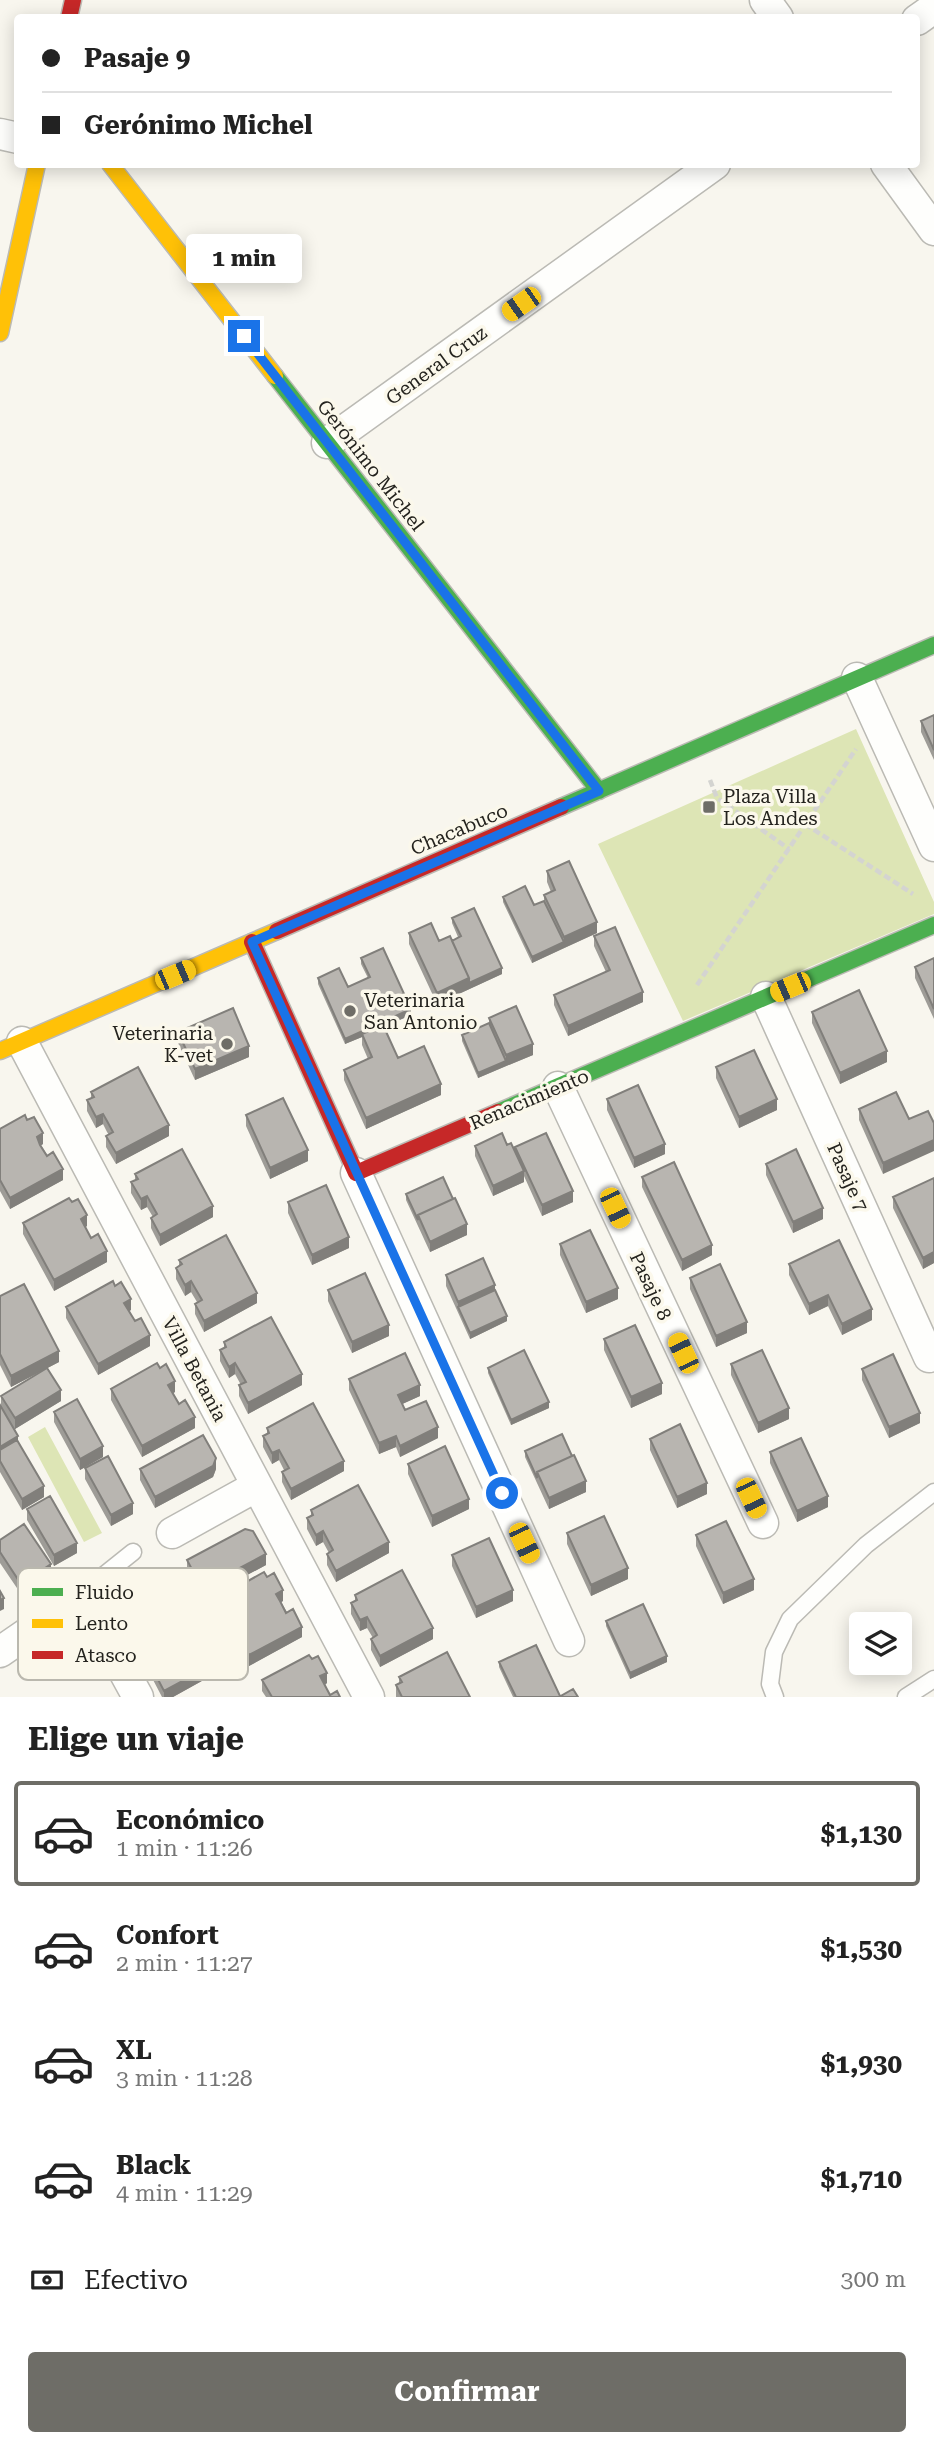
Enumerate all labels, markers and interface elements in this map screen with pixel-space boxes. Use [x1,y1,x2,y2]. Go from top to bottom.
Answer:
text: Pasaje 9 [84,43,190,73]
text: Gerónimo Michel [84,110,312,140]
callout: 1 min [186,234,302,284]
text: 1 min [212,245,276,272]
car [498,283,545,325]
route end [228,320,260,352]
street label: General Cruz [381,321,491,410]
street label: Gerónimo Michel [312,395,429,536]
place label: Plaza Villa Los Andes [723,785,818,830]
street label: Chacabuco [407,799,511,860]
marker: Plaza Villa Los Andes [701,799,717,815]
car [152,957,199,993]
car [767,969,814,1005]
place label: Veterinaria San Antonio [364,989,477,1034]
marker: Veterinaria San Antonio [342,1003,358,1019]
place label: Veterinaria K-vet [112,1022,214,1067]
marker: Veterinaria K-vet [219,1036,235,1052]
street label: Renacimiento [466,1064,592,1135]
street label: Pasaje 7 [822,1139,873,1215]
car [597,1185,634,1231]
street label: Pasaje 8 [625,1248,676,1324]
street label: Villa Betania [157,1313,232,1426]
car [665,1330,702,1376]
car [733,1475,770,1521]
route start [486,1477,518,1509]
car [506,1520,543,1566]
legend [18,1568,248,1680]
text: Fluido [75,1581,134,1604]
text: Lento [75,1612,128,1635]
map controls [849,1612,912,1675]
button: layers [849,1612,912,1675]
text: Atasco [75,1644,137,1667]
text: Elige un viaje [28,1720,244,1758]
icon: car [32,1802,95,1865]
text: Económico [116,1805,264,1835]
text: $1,130 [821,1819,902,1849]
text: 1 min · 11:26 [116,1835,253,1862]
icon: car [32,1917,95,1980]
text: Confort [116,1920,219,1950]
text: $1,530 [821,1934,902,1964]
text: 2 min · 11:27 [116,1950,253,1977]
icon: car [32,2032,95,2095]
text: XL [116,2035,152,2065]
text: $1,930 [821,2049,902,2079]
text: 3 min · 11:28 [116,2065,253,2092]
icon: car [32,2147,95,2210]
text: Black [116,2150,191,2180]
text: $1,710 [821,2164,902,2194]
text: 4 min · 11:29 [116,2180,253,2207]
icon: cash [28,2261,66,2299]
text: Efectivo [84,2265,188,2295]
text: 300 m [841,2266,906,2293]
button: Confirmar [28,2352,906,2432]

